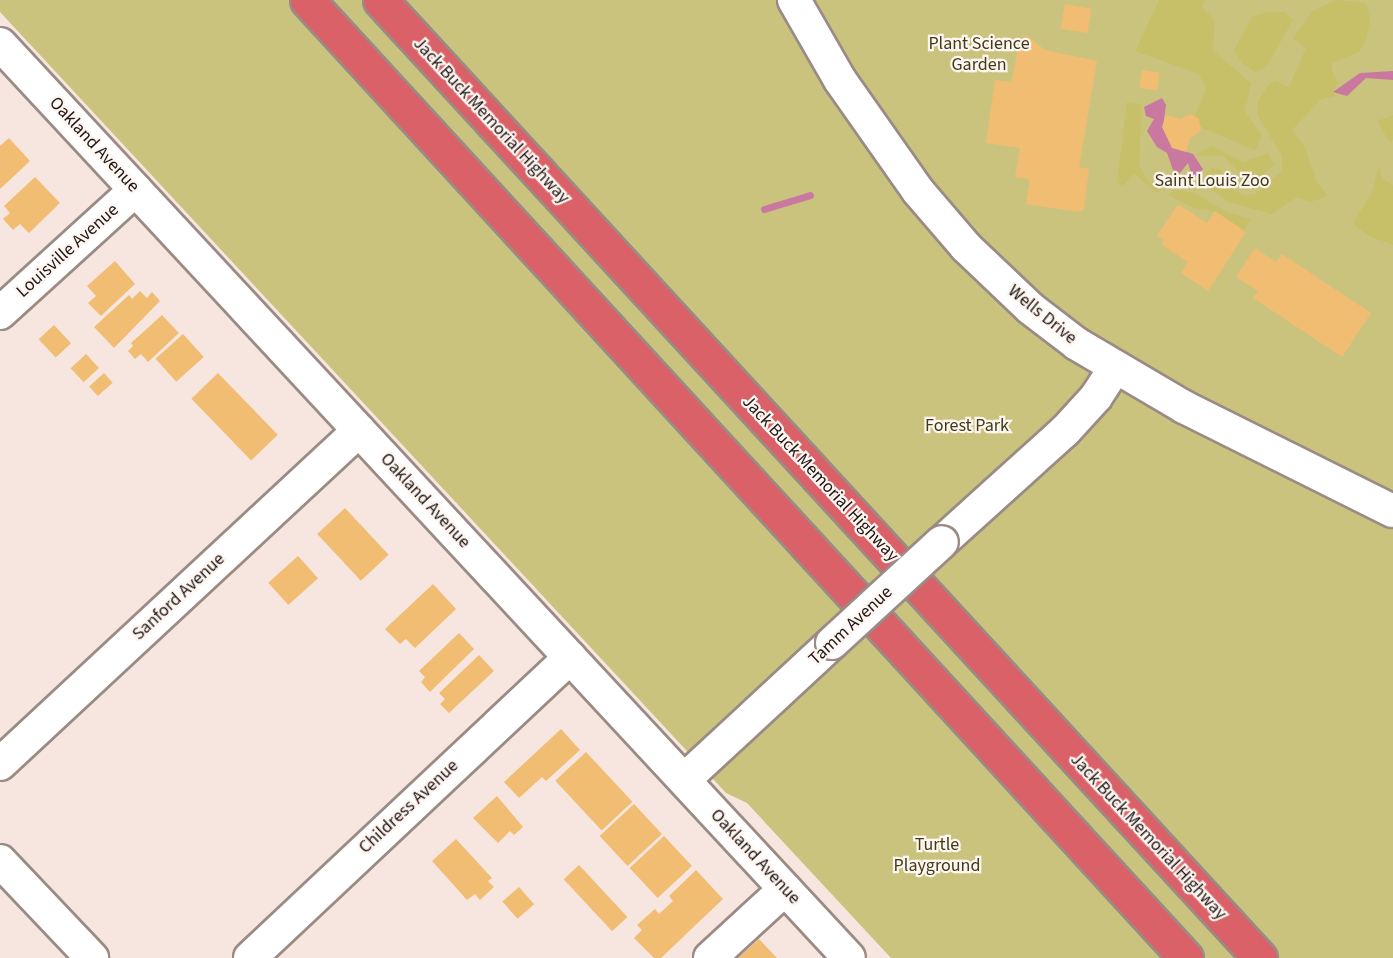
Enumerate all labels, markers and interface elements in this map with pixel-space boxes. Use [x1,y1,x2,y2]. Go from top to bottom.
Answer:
street label: Jack Buck Memorial Highway [408,33,574,209]
park label: Plant Science Garden [928,34,1030,76]
street label: Oakland Avenue [44,93,144,197]
park label: Saint Louis Zoo [1154,170,1270,192]
street label: Louisville Avenue [12,199,124,303]
street label: Wells Drive [1003,281,1081,349]
street label: Jack Buck Memorial Highway [737,391,903,567]
park label: Forest Park [925,415,1009,437]
street label: Oakland Avenue [375,449,475,553]
street label: Sanford Avenue [128,549,230,645]
street label: Tamm Avenue [805,582,897,670]
street label: Jack Buck Memorial Highway [1065,749,1231,925]
street label: Childress Avenue [355,755,463,859]
street label: Oakland Avenue [705,805,805,909]
park label: Turtle Playground [894,835,980,878]

